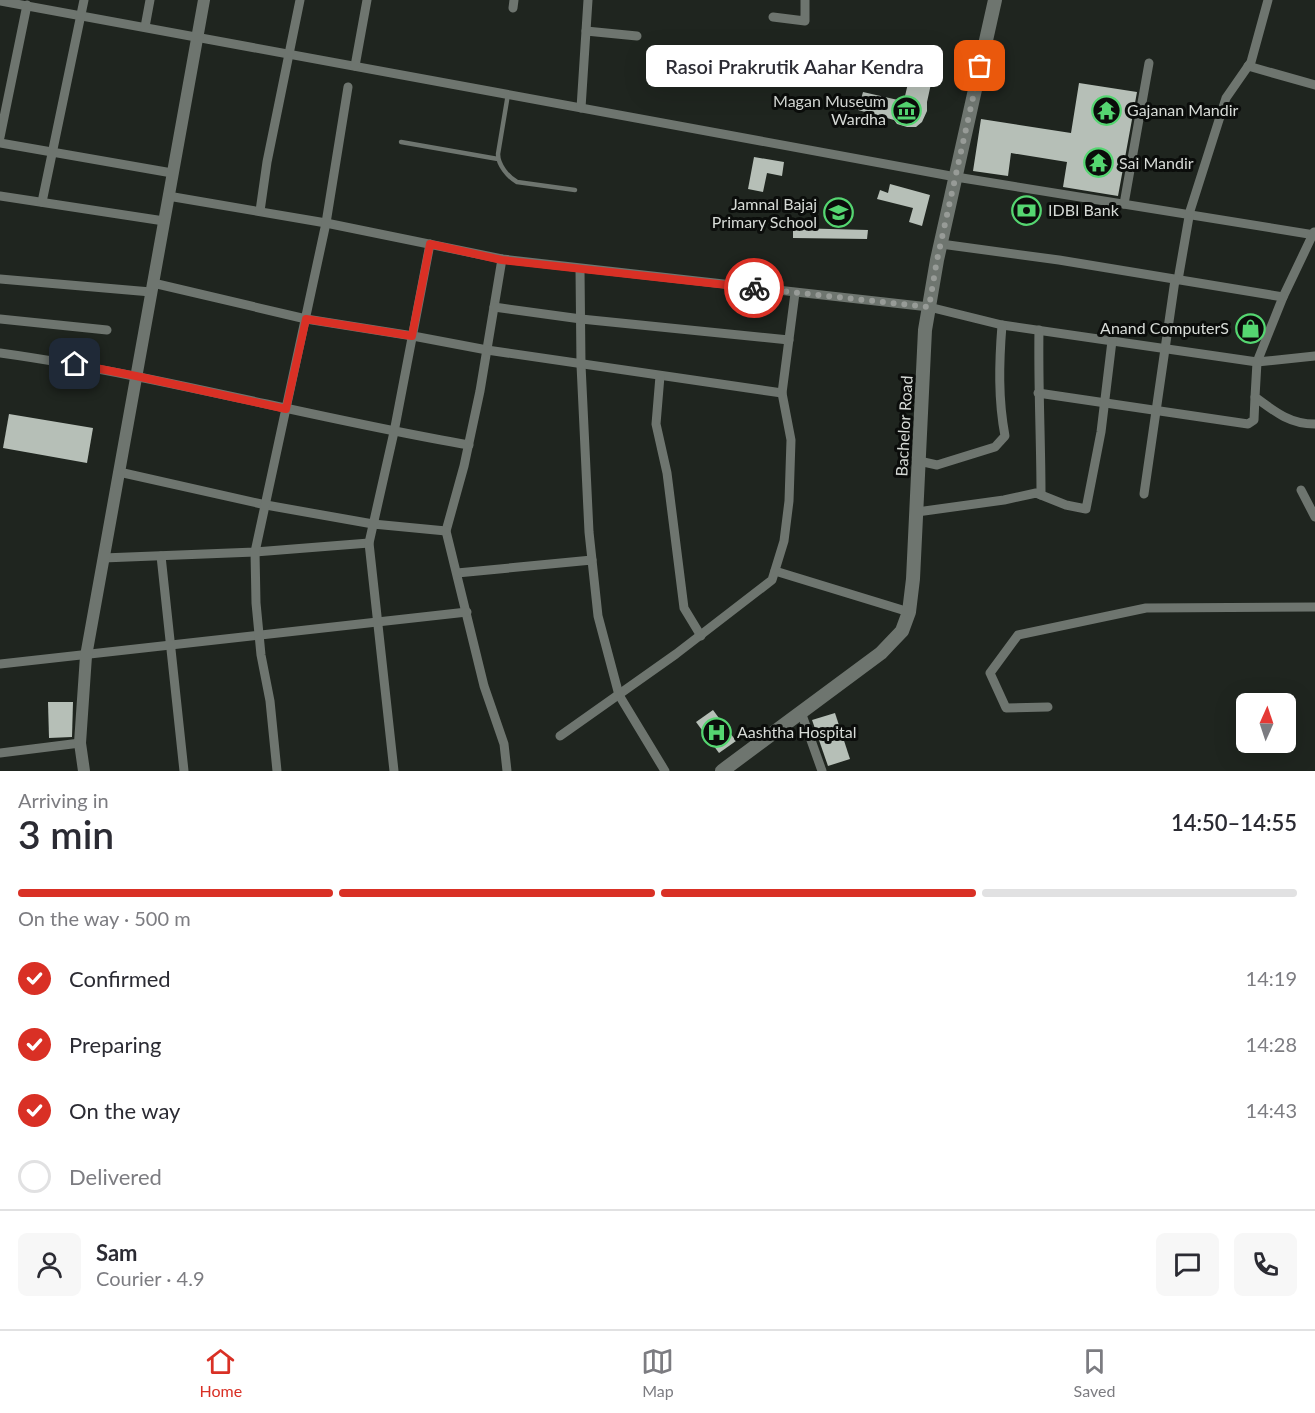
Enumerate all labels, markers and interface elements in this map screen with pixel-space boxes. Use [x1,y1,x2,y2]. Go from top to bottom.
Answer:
pin [954,40,1005,91]
callout: Rasoi Prakrutik Aahar Kendra [647,45,944,87]
icon: bag [963,49,996,82]
text: Rasoi Prakrutik Aahar Kendra [665,54,924,78]
place label: Magan Museum Wardha [773,91,886,128]
museum icon: Magan Museum Wardha [891,94,923,126]
temple icon: Gajanan Mandir [1090,94,1122,126]
place label: Gajanan Mandir [1127,100,1239,119]
temple icon: Sai Mandir [1082,147,1114,179]
place label: Sai Mandir [1119,153,1194,172]
place label: Jamnal Bajaj Primary School [712,194,817,231]
bank icon: IDBI Bank [1011,194,1043,226]
school or university icon: Jamnal Bajaj Primary School [822,197,854,229]
place label: IDBI Bank [1048,200,1120,219]
courier [724,258,784,318]
icon: bike [738,272,771,305]
shop icon: Anand ComputerS [1234,312,1266,344]
place label: Anand ComputerS [1100,318,1229,337]
pin [49,338,100,389]
icon: home [58,347,91,380]
street label: Bachelor Road [891,375,916,477]
north arrow [1236,693,1296,753]
map controls [1236,693,1296,753]
hospital icon: Aashtha Hospital [700,716,732,748]
place label: Aashtha Hospital [737,722,856,741]
text: Arriving in [18,788,109,812]
text: 14:50–14:55 [1171,809,1297,836]
text: 3 min [18,811,114,857]
text: On the way · 500 m [18,906,191,930]
icon: check [18,962,51,995]
text: Confirmed [69,965,171,992]
text: 14:19 [1246,966,1297,990]
icon: check [18,1028,51,1061]
text: Preparing [69,1031,161,1058]
text: 14:28 [1246,1032,1297,1056]
icon: check [18,1094,51,1127]
text: On the way [69,1097,180,1124]
text: 14:43 [1246,1098,1297,1122]
text: Delivered [69,1163,162,1190]
button: person [18,1233,81,1296]
button: chat [1156,1233,1219,1296]
button: phone [1234,1233,1297,1296]
text: Sam [96,1239,138,1266]
text: Courier · 4.9 [96,1266,205,1290]
tab: Home [200,1345,242,1400]
tab: Map [641,1345,674,1400]
tab: Saved [1074,1345,1115,1400]

